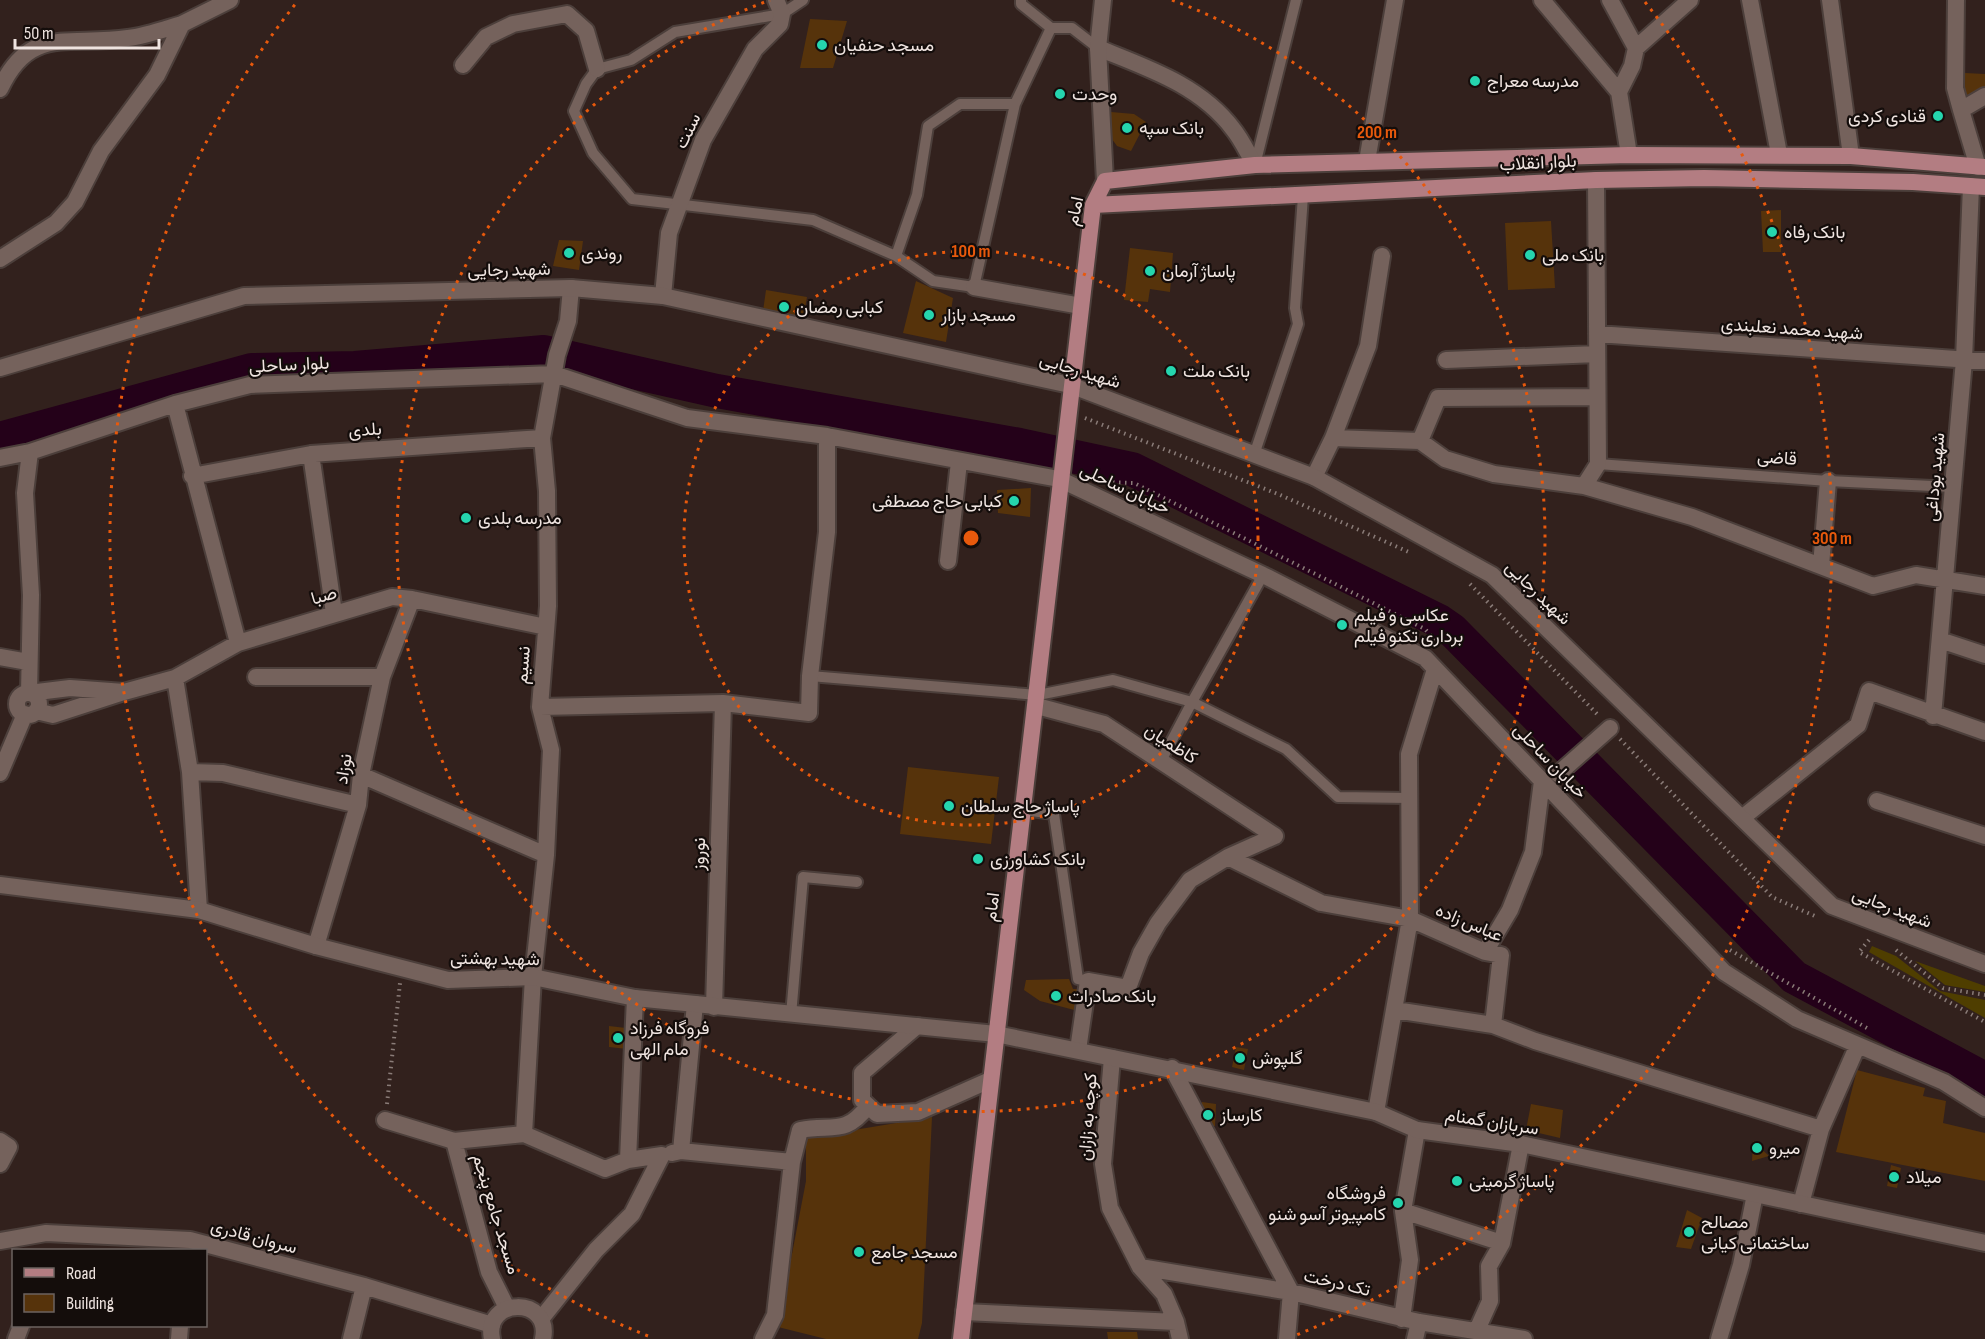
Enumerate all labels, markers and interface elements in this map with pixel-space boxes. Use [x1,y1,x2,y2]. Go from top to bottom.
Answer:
scale bar [15,12,159,50]
text: 50 m [24,23,54,44]
place label: مسجد حنفیان [834,35,934,56]
marker: مسجد حنفیان [815,38,829,52]
place label: مدرسه معراج [1487,71,1579,93]
marker: مدرسه معراج [1468,74,1482,88]
place label: وحدت [1072,84,1117,105]
marker: وحدت [1053,87,1067,101]
place label: قنادی کردی [1848,106,1926,127]
marker: قنادی کردی [1931,109,1945,123]
street label: سنت [670,110,706,152]
place label: بانک سپه [1139,118,1204,140]
marker: بانک سپه [1120,121,1134,135]
text: 200 m [1357,122,1397,143]
street label: بلوار انقلاب [1499,150,1577,176]
street label: امام [1062,195,1089,228]
place label: بانک رفاه [1784,222,1845,243]
marker: بانک رفاه [1765,225,1779,239]
text: 100 m [952,241,991,262]
place label: روندی [581,243,622,264]
place label: بانک ملی [1542,245,1604,266]
marker: روندی [562,246,576,260]
marker: بانک ملی [1523,248,1537,262]
street label: شهید رجایی [467,259,551,281]
place label: پاساژ آرمان [1162,261,1236,283]
marker: پاساژ آرمان [1143,264,1157,278]
place label: کبابی رمضان [796,297,883,318]
marker: کبابی رمضان [777,300,791,314]
place label: مسجد بازار [940,305,1016,326]
marker: مسجد بازار [922,308,936,322]
street label: شهید محمد نعلبندی [1720,314,1864,344]
street label: شهید رجایی [1037,349,1123,393]
street label: بلوار ساحلی [248,352,330,378]
place label: بانک ملت [1183,361,1250,382]
marker: بانک ملت [1164,364,1178,378]
street label: بلدی [348,418,382,442]
street label: شهید بوداغی [1921,432,1949,522]
street label: قاضی [1756,446,1798,470]
street label: خیابان ساحلی [1077,459,1173,519]
place label: کبابی حاج مصطفی [872,491,1002,513]
marker: کبابی حاج مصطفی [1007,494,1021,508]
place label: مدرسه بلدی [478,508,562,529]
marker: مدرسه بلدی [459,511,473,525]
centre of rings [961,528,981,548]
text: 300 m [1812,528,1852,549]
street label: شهید رجایی [1501,556,1575,630]
street label: صبا [309,582,339,610]
place label: عکاسی و فیلم برداری تکنو فیلم [1354,605,1463,648]
marker: عکاسی و فیلم برداری تکنو فیلم [1335,618,1349,632]
street label: نسیم [511,645,536,685]
street label: کاظمیان [1141,719,1201,769]
street label: خیابان ساحلی [1509,719,1591,803]
street label: نوزاد [331,752,357,786]
place label: پاساژ حاج سلطان [961,796,1080,818]
marker: پاساژ حاج سلطان [942,799,956,813]
street label: نوروز [688,837,710,872]
place label: بانک کشاورزی [990,849,1086,870]
marker: بانک کشاورزی [971,852,985,866]
street label: شهید رجایی [1849,883,1935,933]
street label: امام [980,891,1005,923]
street label: عباس زاده [1432,900,1506,946]
street label: شهید بهشتی [450,948,540,970]
place label: بانک صادرات [1068,986,1156,1007]
marker: بانک صادرات [1049,989,1063,1003]
place label: فروگاه فرزاد مام الهی [630,1018,710,1061]
marker: فروگاه فرزاد مام الهی [611,1031,625,1045]
place label: گلپوش [1252,1048,1303,1070]
marker: گلپوش [1233,1051,1247,1065]
street label: کوچه به زازان [1074,1072,1103,1162]
street label: سربازان گمنام [1443,1104,1540,1141]
place label: کارساز [1219,1105,1263,1126]
marker: کارساز [1201,1108,1215,1122]
place label: میرو [1769,1138,1800,1159]
marker: میرو [1750,1141,1764,1155]
street label: مسجد جامع پنجم [467,1151,524,1277]
place label: میلاد [1906,1167,1942,1188]
marker: میلاد [1887,1170,1901,1184]
place label: پاساژ گرمینی [1469,1171,1555,1193]
marker: پاساژ گرمینی [1450,1174,1464,1188]
place label: فروشگاه کامپیوتر آسو شنو [1268,1183,1386,1226]
marker: فروشگاه کامپیوتر آسو شنو [1391,1196,1405,1210]
place label: مصالح ساختمانی کیانی [1701,1212,1809,1254]
street label: سروان قادری [209,1215,299,1259]
marker: مصالح ساختمانی کیانی [1682,1225,1696,1239]
place label: مسجد جامع [871,1242,958,1264]
marker: مسجد جامع [852,1245,866,1259]
legend [12,1249,207,1327]
text: Road [66,1263,96,1284]
street label: تک درخت [1302,1265,1372,1301]
text: Building [66,1293,114,1314]

